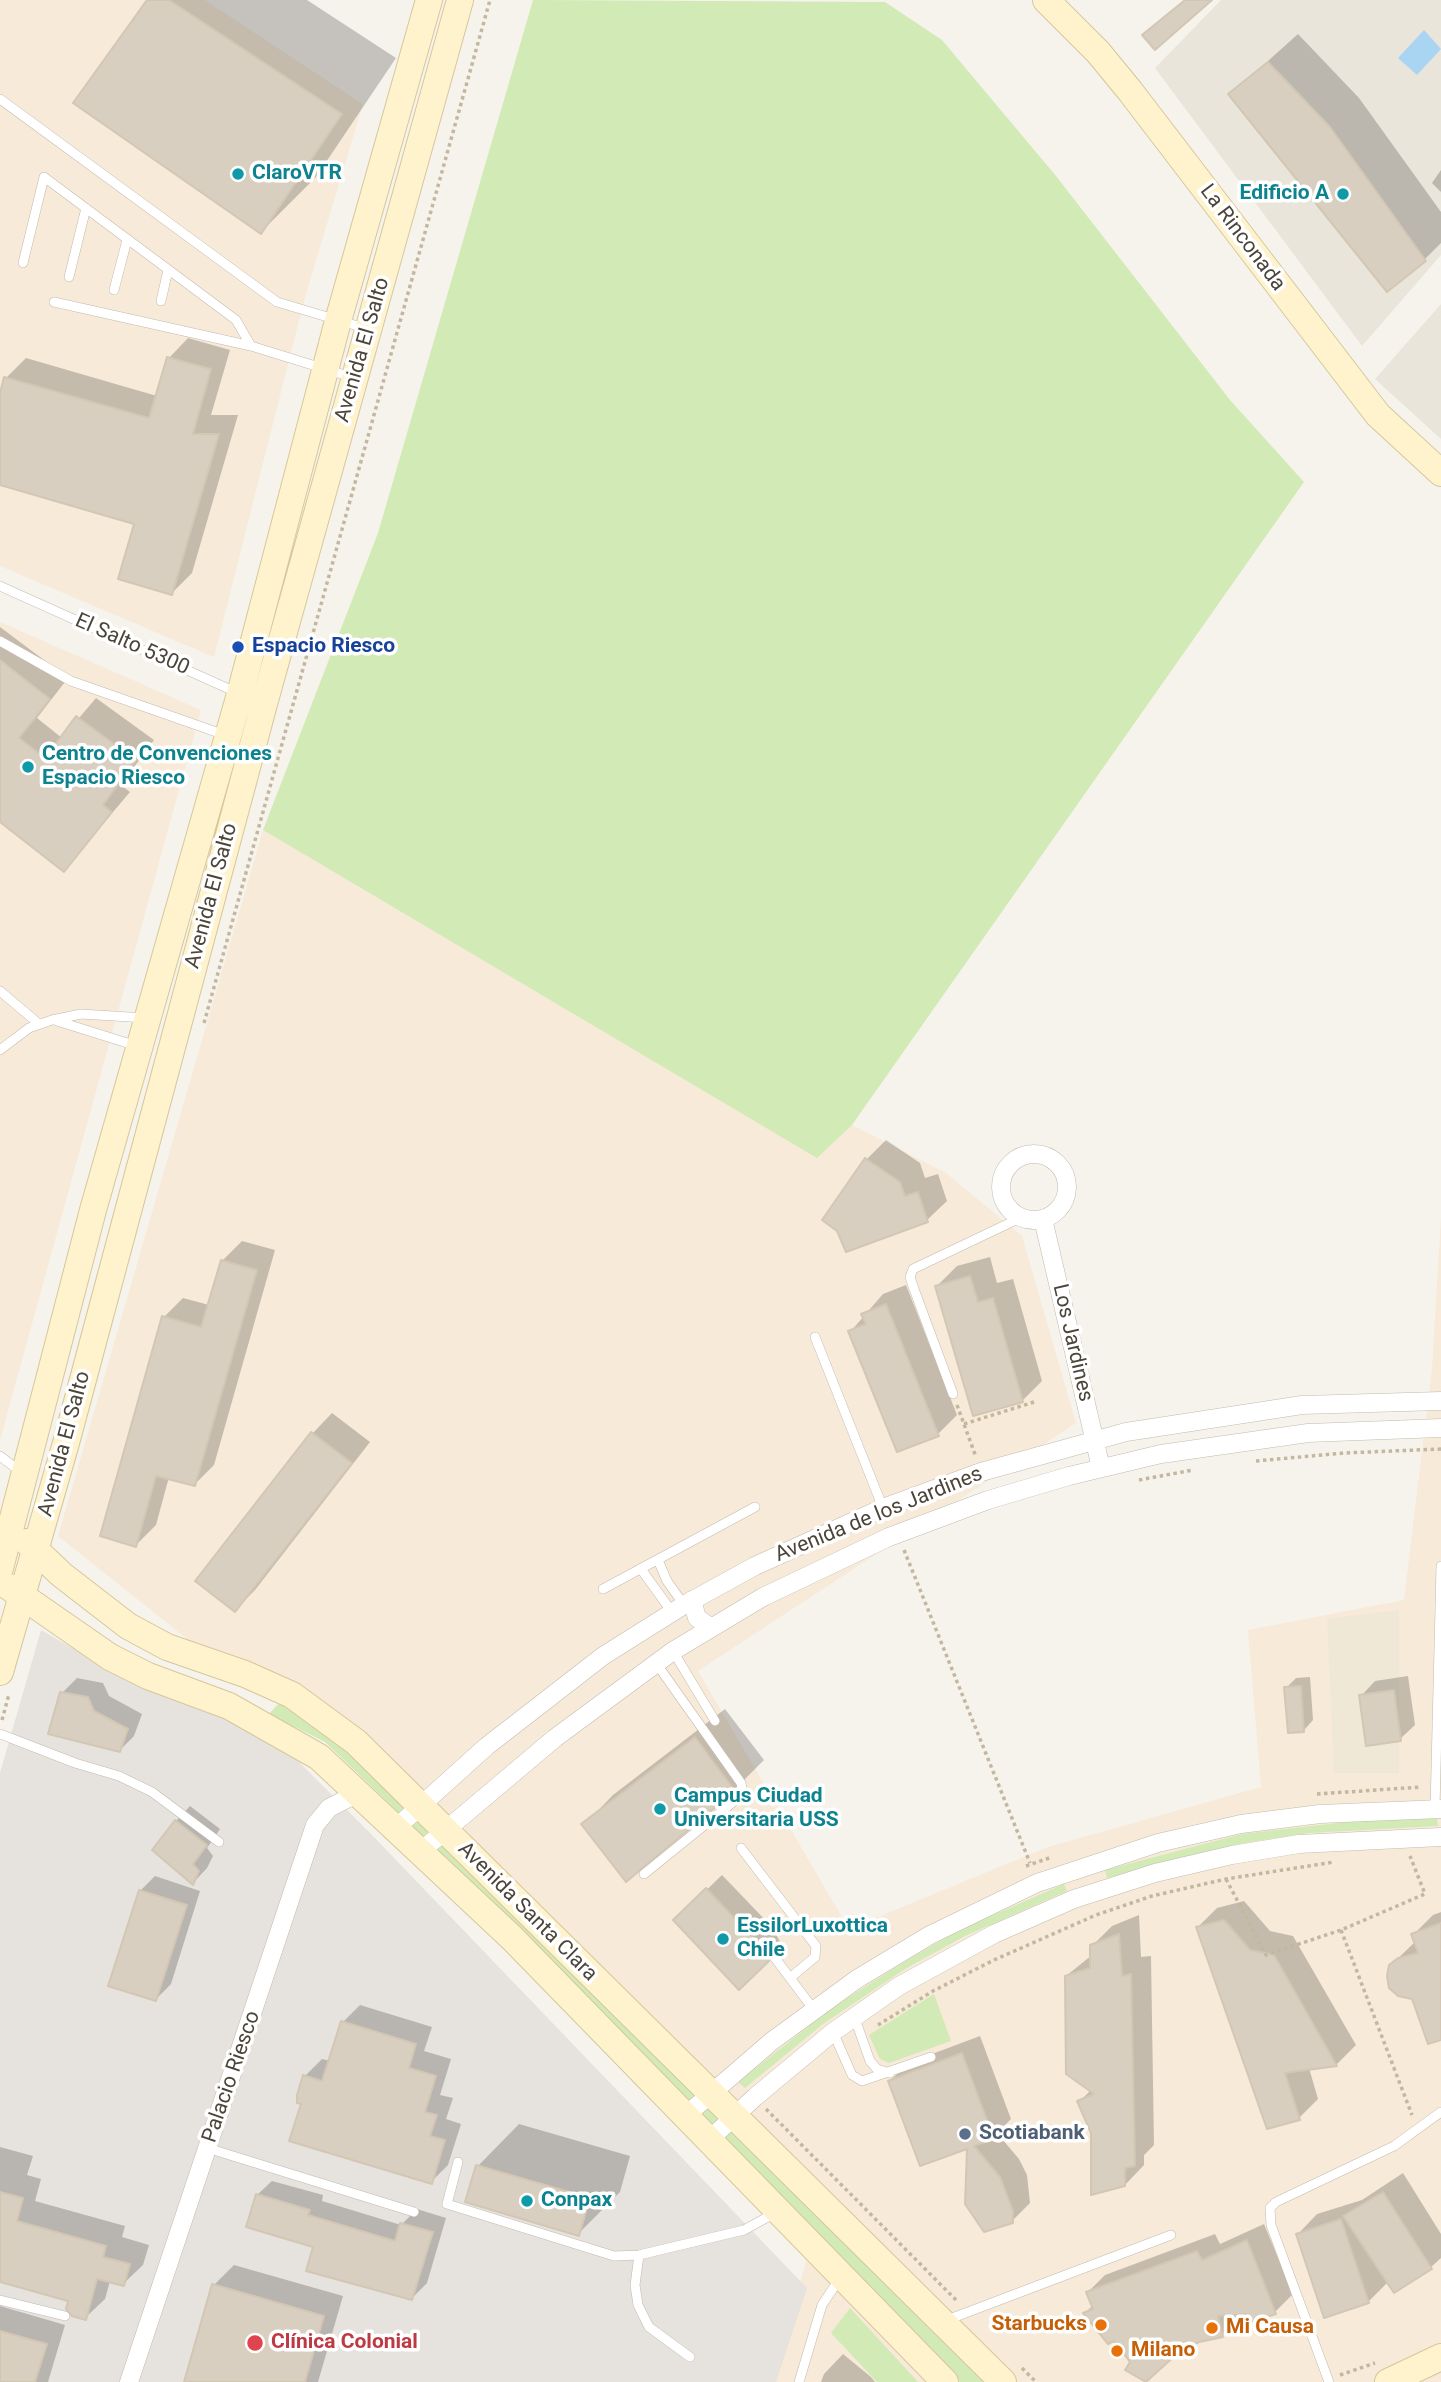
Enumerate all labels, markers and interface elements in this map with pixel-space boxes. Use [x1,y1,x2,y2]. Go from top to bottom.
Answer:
place label: ClaroVTR [252,161,342,187]
marker: ClaroVTR [230,166,246,182]
street label: La Rinconada [1194,180,1290,296]
place label: Edificio A [1240,181,1329,207]
marker: Edificio A [1335,186,1351,202]
street label: Avenida El Salto [330,275,396,425]
street label: El Salto 5300 [71,609,193,681]
place label: Espacio Riesco [252,634,395,660]
marker: Espacio Riesco [230,639,246,655]
place label: Centro de Convenciones Espacio Riesco [42,742,272,792]
marker: Centro de Convenciones Espacio Riesco [20,759,36,775]
street label: Avenida El Salto [180,821,244,971]
street label: Los Jardines [1046,1282,1098,1404]
street label: Avenida El Salto [33,1369,97,1519]
street label: Avenida de los Jardines [772,1462,986,1568]
place label: Campus Ciudad Universitaria USS [674,1784,839,1834]
marker: Campus Ciudad Universitaria USS [652,1801,668,1817]
street label: Avenida Santa Clara [452,1837,602,1987]
place label: EssilorLuxottica Chile [737,1914,888,1964]
marker: EssilorLuxottica Chile [715,1931,731,1947]
street label: Palacio Riesco [198,2008,266,2146]
place label: Scotiabank [979,2121,1085,2147]
marker: Scotiabank [957,2126,973,2142]
place label: Conpax [541,2188,612,2214]
marker: Conpax [519,2193,535,2209]
place label: Starbucks [992,2312,1087,2338]
place label: Mi Causa [1226,2315,1314,2341]
marker: Starbucks [1093,2317,1109,2333]
marker: Mi Causa [1204,2320,1220,2336]
place label: Clínica Colonial [271,2330,418,2356]
marker: Clínica Colonial [245,2333,265,2353]
place label: Milano [1131,2338,1195,2364]
marker: Milano [1109,2343,1125,2359]

